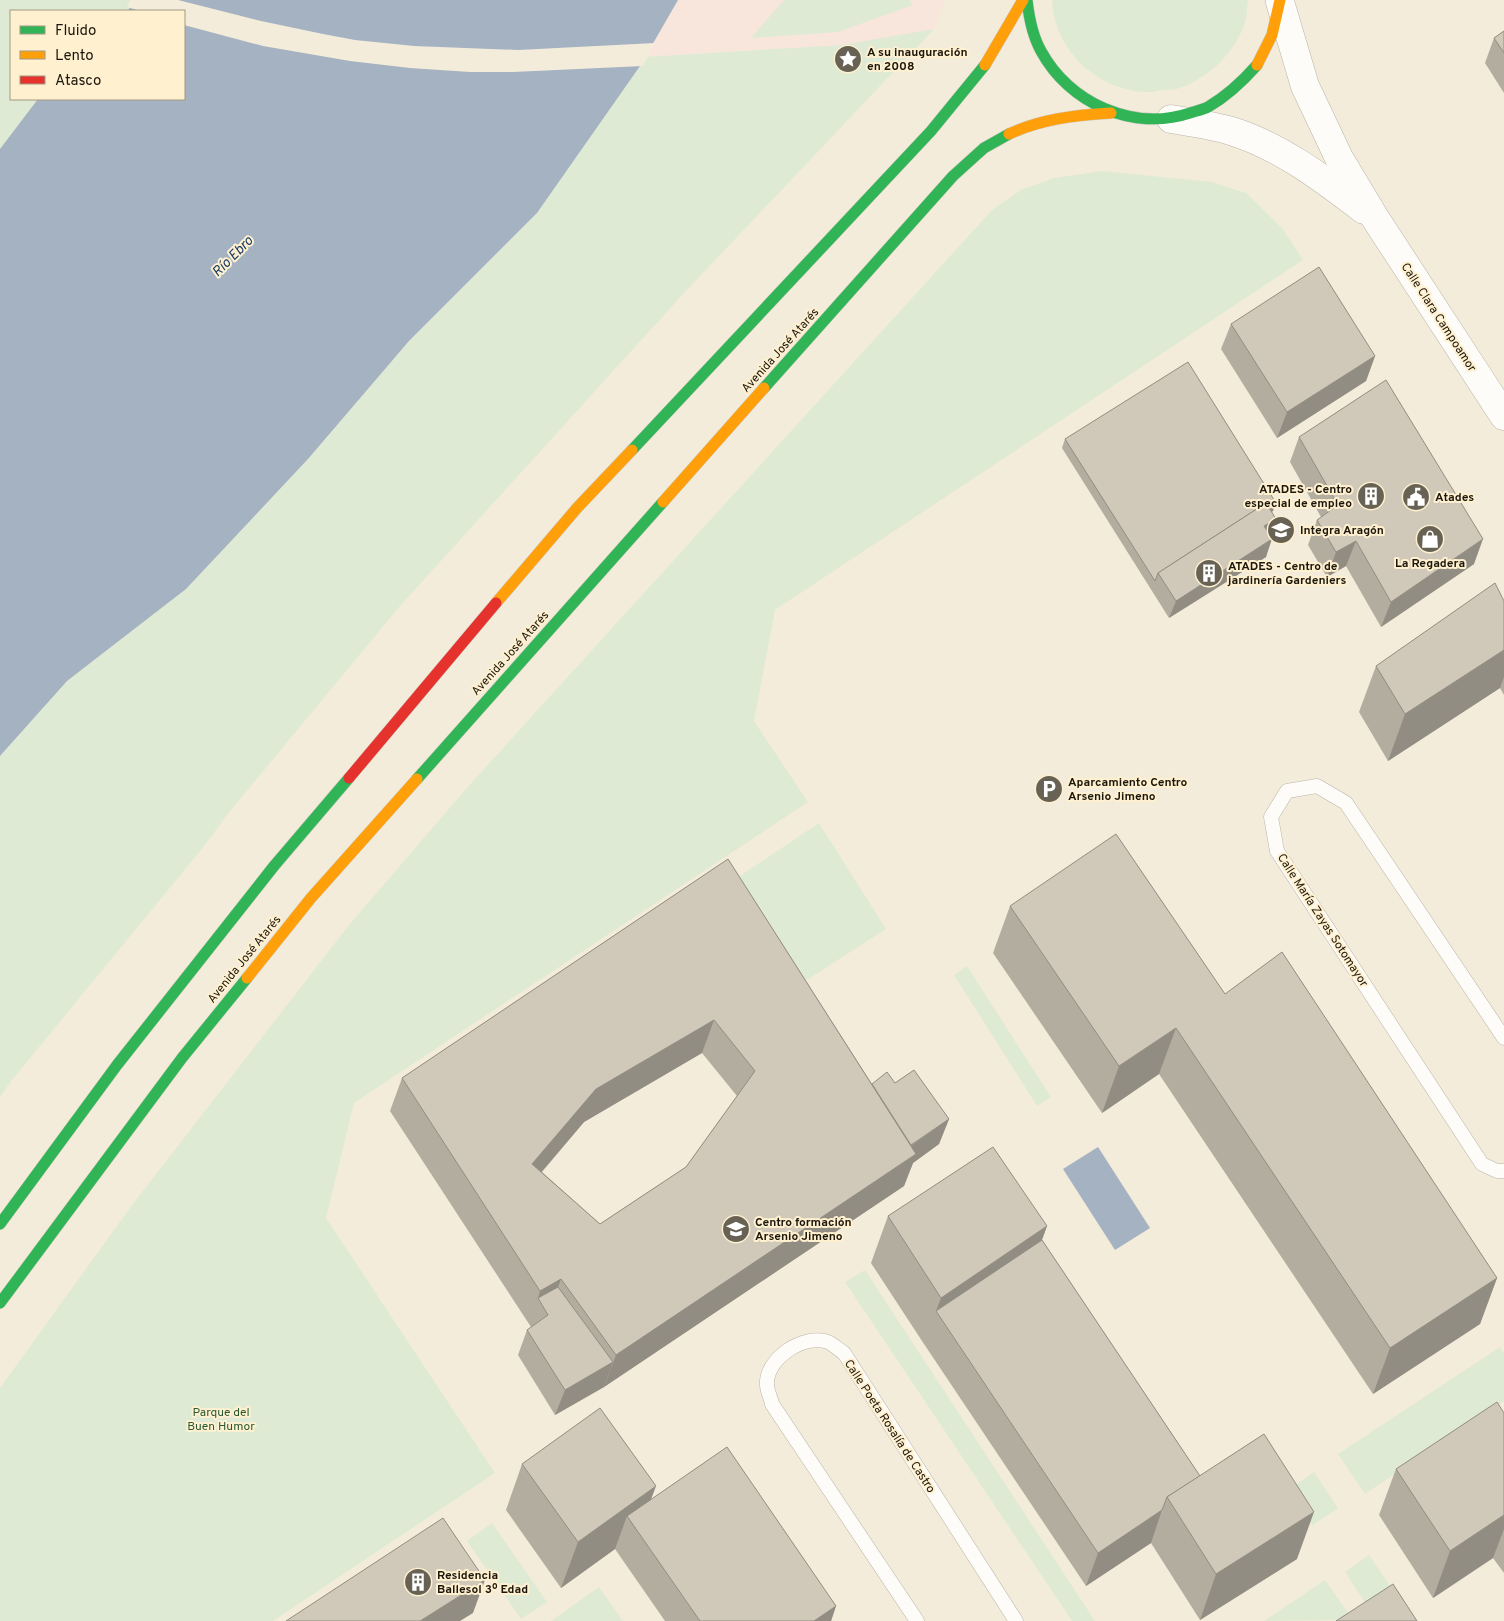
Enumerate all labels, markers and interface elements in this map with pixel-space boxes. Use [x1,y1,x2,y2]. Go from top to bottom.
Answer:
legend [10,10,185,100]
text: Fluido [55,22,96,41]
place icon: A su inauguración en 2008 [833,44,863,74]
place label: A su inauguración en 2008 [867,45,968,75]
text: Lento [55,47,94,66]
text: Atasco [55,72,101,91]
water label: Río Ebro [209,233,257,281]
street label: Calle Clara Campoamor [1397,260,1480,375]
street label: Avenida José Atarés [738,305,823,396]
building icon: ATADES - Centro especial de empleo [1356,481,1386,511]
place label: ATADES - Centro especial de empleo [1245,482,1352,512]
public building icon: Atades [1401,482,1431,512]
place label: Atades [1435,490,1474,506]
school or university icon: Integra Aragón [1266,515,1296,545]
place label: Integra Aragón [1300,523,1384,539]
shop icon: La Regadera [1415,524,1445,554]
place label: La Regadera [1395,556,1465,572]
building icon: ATADES - Centro de jardinería Gardeniers [1194,558,1224,588]
place label: ATADES - Centro de jardinería Gardeniers [1227,559,1347,589]
street label: Avenida José Atarés [468,608,553,699]
parking icon: Aparcamiento Centro Arsenio Jimeno [1034,774,1064,804]
place label: Aparcamiento Centro Arsenio Jimeno [1068,775,1187,805]
street label: Calle María Zayas Sotomayor [1273,851,1372,991]
street label: Avenida José Atarés [204,912,285,1007]
school or university icon: Centro formación Arsenio Jimeno [721,1214,751,1244]
place label: Centro formación Arsenio Jimeno [755,1215,852,1245]
street label: Calle Poeta Rosalía de Castro [840,1357,939,1497]
park label: Parque del Buen Humor [187,1405,255,1435]
building icon: Residencia Ballesol 3º Edad [403,1567,433,1597]
place label: Residencia Ballesol 3º Edad [437,1568,528,1598]

